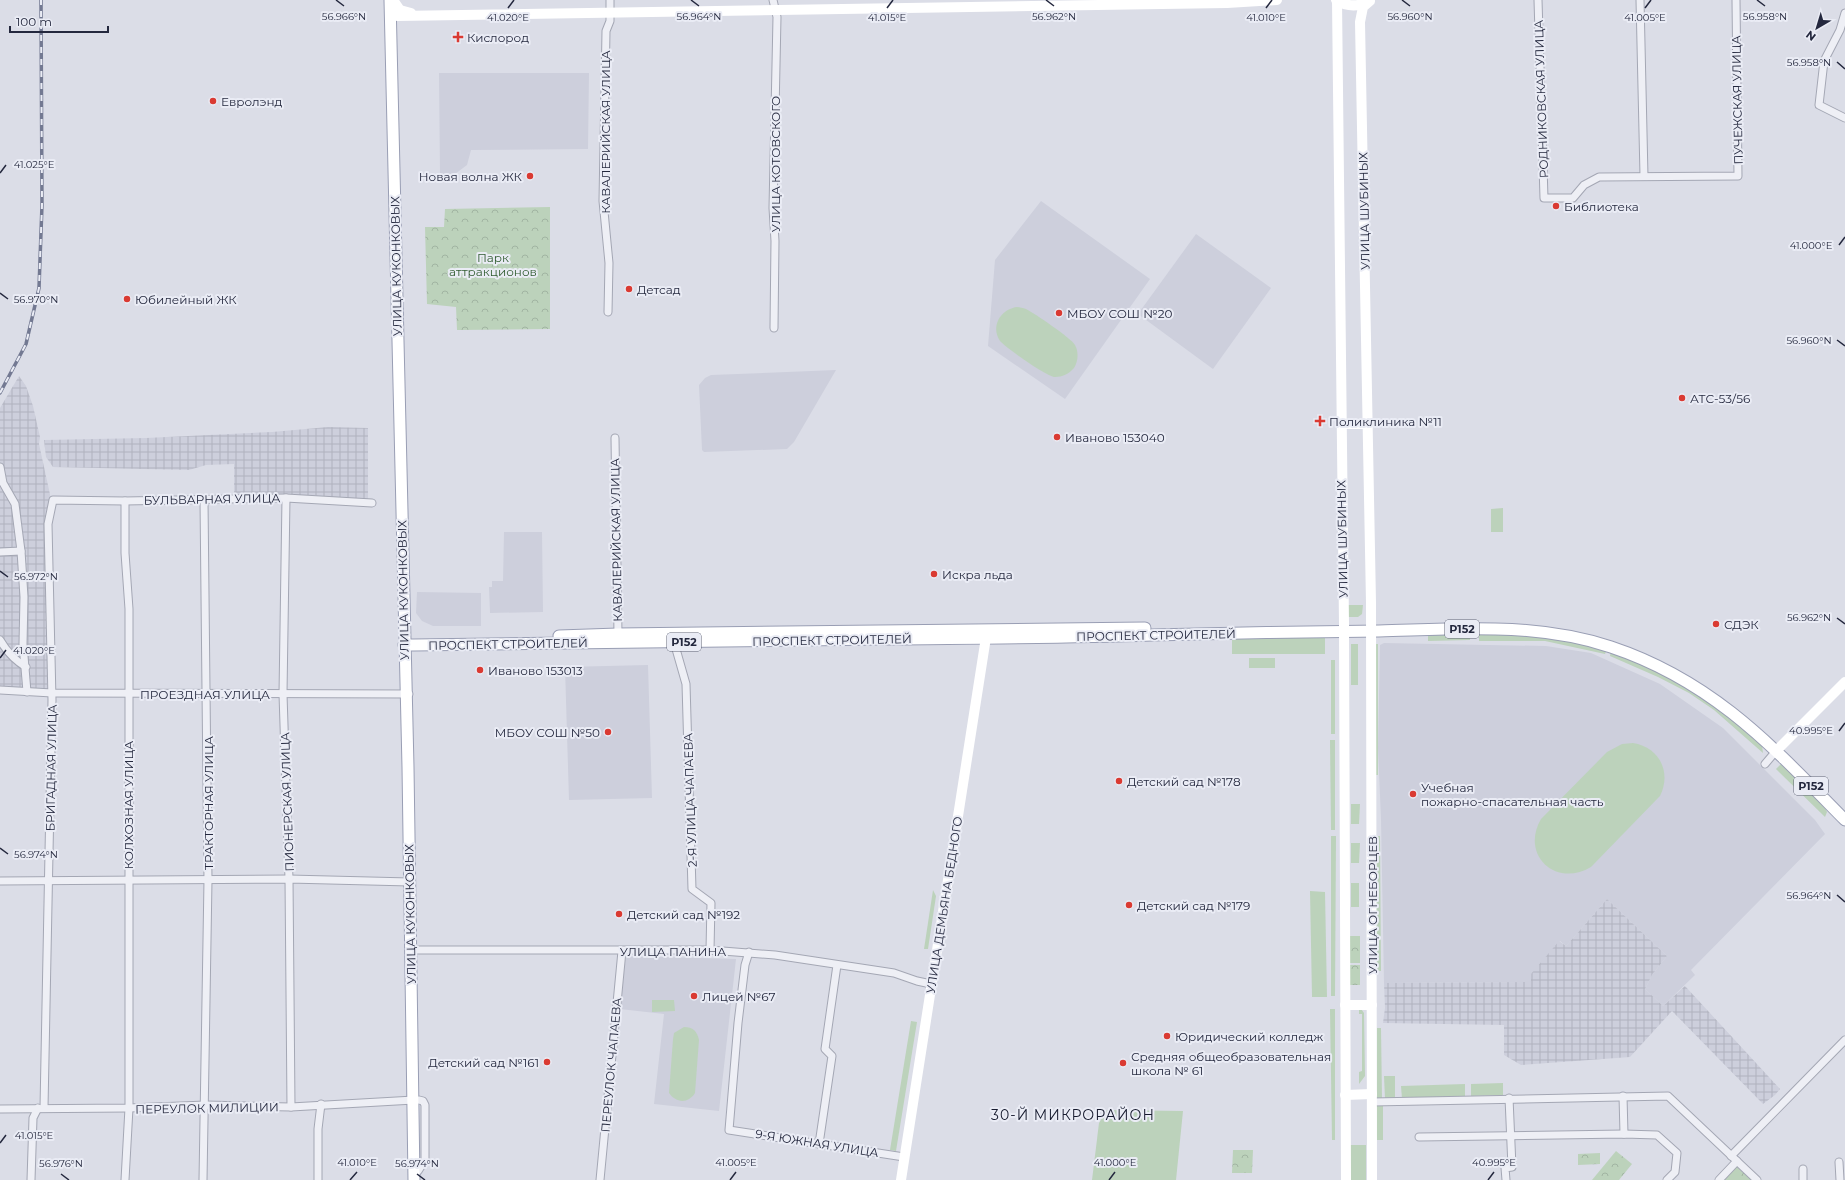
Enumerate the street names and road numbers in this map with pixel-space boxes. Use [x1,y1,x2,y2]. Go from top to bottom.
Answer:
street label: РОДНИКОВСКАЯ УЛИЦА [1531,20,1551,178]
street label: ПУЧЕЖСКАЯ УЛИЦА [1728,35,1746,165]
street label: КАВАЛЕРИЙСКАЯ УЛИЦА [598,50,613,214]
street label: УЛИЦА КОТОВСКОГО [768,96,783,232]
street label: УЛИЦА ШУБИНЫХ [1355,152,1373,270]
street label: УЛИЦА КУКОНКОВЫХ [387,196,405,336]
street label: КАВАЛЕРИЙСКАЯ УЛИЦА [607,458,625,622]
street label: УЛИЦА ШУБИНЫХ [1333,480,1351,598]
street label: БУЛЬВАРНАЯ УЛИЦА [143,490,281,508]
street label: УЛИЦА КУКОНКОВЫХ [394,520,412,660]
road number: Р152 [1445,620,1479,638]
street label: ПРОСПЕКТ СТРОИТЕЛЕЙ [1076,626,1236,644]
street label: ПРОСПЕКТ СТРОИТЕЛЕЙ [752,631,912,649]
road number: Р152 [667,633,701,651]
street label: ПРОСПЕКТ СТРОИТЕЛЕЙ [428,635,588,653]
street label: ПРОЕЗДНАЯ УЛИЦА [140,687,270,702]
street label: БРИГАДНАЯ УЛИЦА [42,704,60,832]
street label: ПИОНЕРСКАЯ УЛИЦА [277,732,297,872]
street label: 2-Я УЛИЦА ЧАПАЕВА [680,733,700,867]
street label: ТРАКТОРНАЯ УЛИЦА [201,736,216,870]
street label: КОЛХОЗНАЯ УЛИЦА [121,741,136,869]
road number: Р152 [1794,777,1828,795]
street label: УЛИЦА ДЕМЬЯНА БЕДНОГО [923,815,965,995]
street label: УЛИЦА ОГНЕБОРЦЕВ [1365,836,1380,974]
street label: УЛИЦА КУКОНКОВЫХ [401,844,419,984]
street label: УЛИЦА ПАНИНА [620,944,726,959]
street label: ПЕРЕУЛОК ЧАПАЕВА [598,997,624,1133]
street label: ПЕРЕУЛОК МИЛИЦИИ [135,1099,279,1117]
street label: 9-Я ЮЖНАЯ УЛИЦА [754,1126,880,1160]

